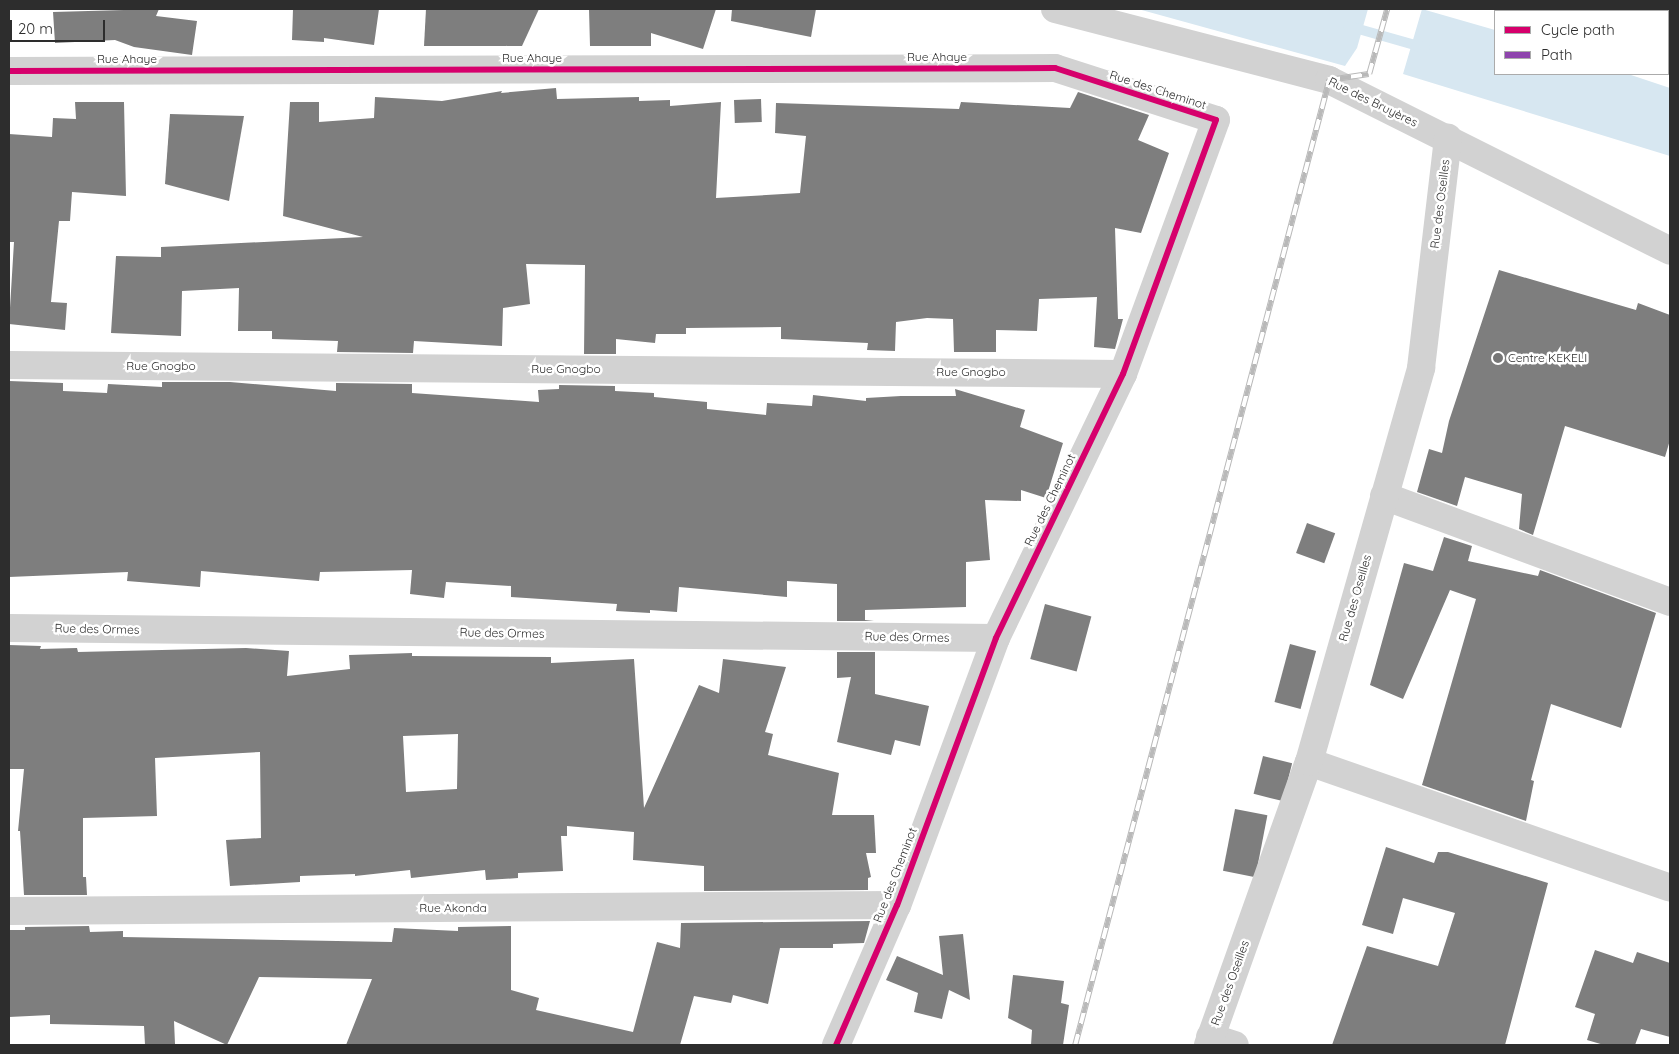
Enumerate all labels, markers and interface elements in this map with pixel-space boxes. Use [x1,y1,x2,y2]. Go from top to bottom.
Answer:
scale bar [12,10,108,42]
legend [1494,10,1669,75]
text: 20 m [18,19,53,38]
text: Cycle path [1541,20,1615,39]
text: Path [1541,45,1573,64]
street label: Rue Ahaye [907,50,967,64]
street label: Rue Ahaye [502,51,562,65]
street label: Rue Ahaye [97,52,157,66]
street label: Rue des Cheminot [1108,68,1208,112]
street label: Rue des Bruyères [1326,74,1420,130]
street label: Rue des Oseilles [1427,159,1453,249]
place label: Centre KEKELI [1508,351,1587,365]
marker: Centre KEKELI [1492,352,1504,364]
street label: Rue Gnogbo [126,359,196,373]
street label: Rue Gnogbo [531,362,601,376]
street label: Rue Gnogbo [936,365,1006,379]
street label: Rue des Cheminot [1021,451,1079,549]
street label: Rue des Oseilles [1336,553,1374,643]
street label: Rue des Ormes [54,621,140,637]
street label: Rue des Ormes [459,625,545,641]
street label: Rue des Ormes [864,629,950,645]
street label: Rue des Cheminot [870,825,920,925]
street label: Rue Akonda [419,901,487,915]
street label: Rue des Oseilles [1208,938,1252,1028]

